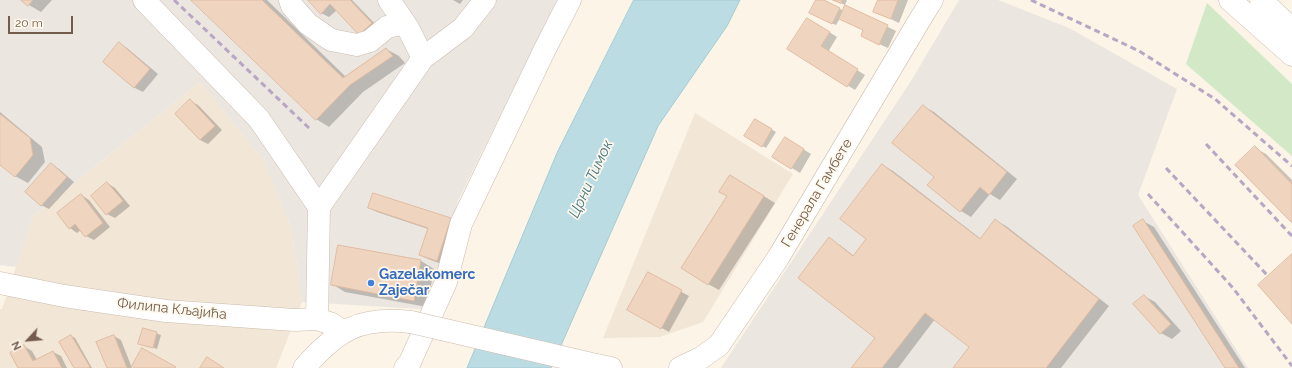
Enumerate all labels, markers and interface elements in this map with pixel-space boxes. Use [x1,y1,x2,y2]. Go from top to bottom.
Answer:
scale bar [10,8,75,34]
text: 20 m [15,16,43,30]
street label: Генерала Гамбете [778,136,856,250]
water label: Црни Тимок [565,137,617,221]
place label: Gazelakomerc Zaječar [379,267,475,300]
marker: Gazelakomerc Zaječar [366,278,376,288]
street label: Филипа Кљајића [116,295,228,323]
north arrow [8,320,48,360]
text: N [9,339,24,352]

